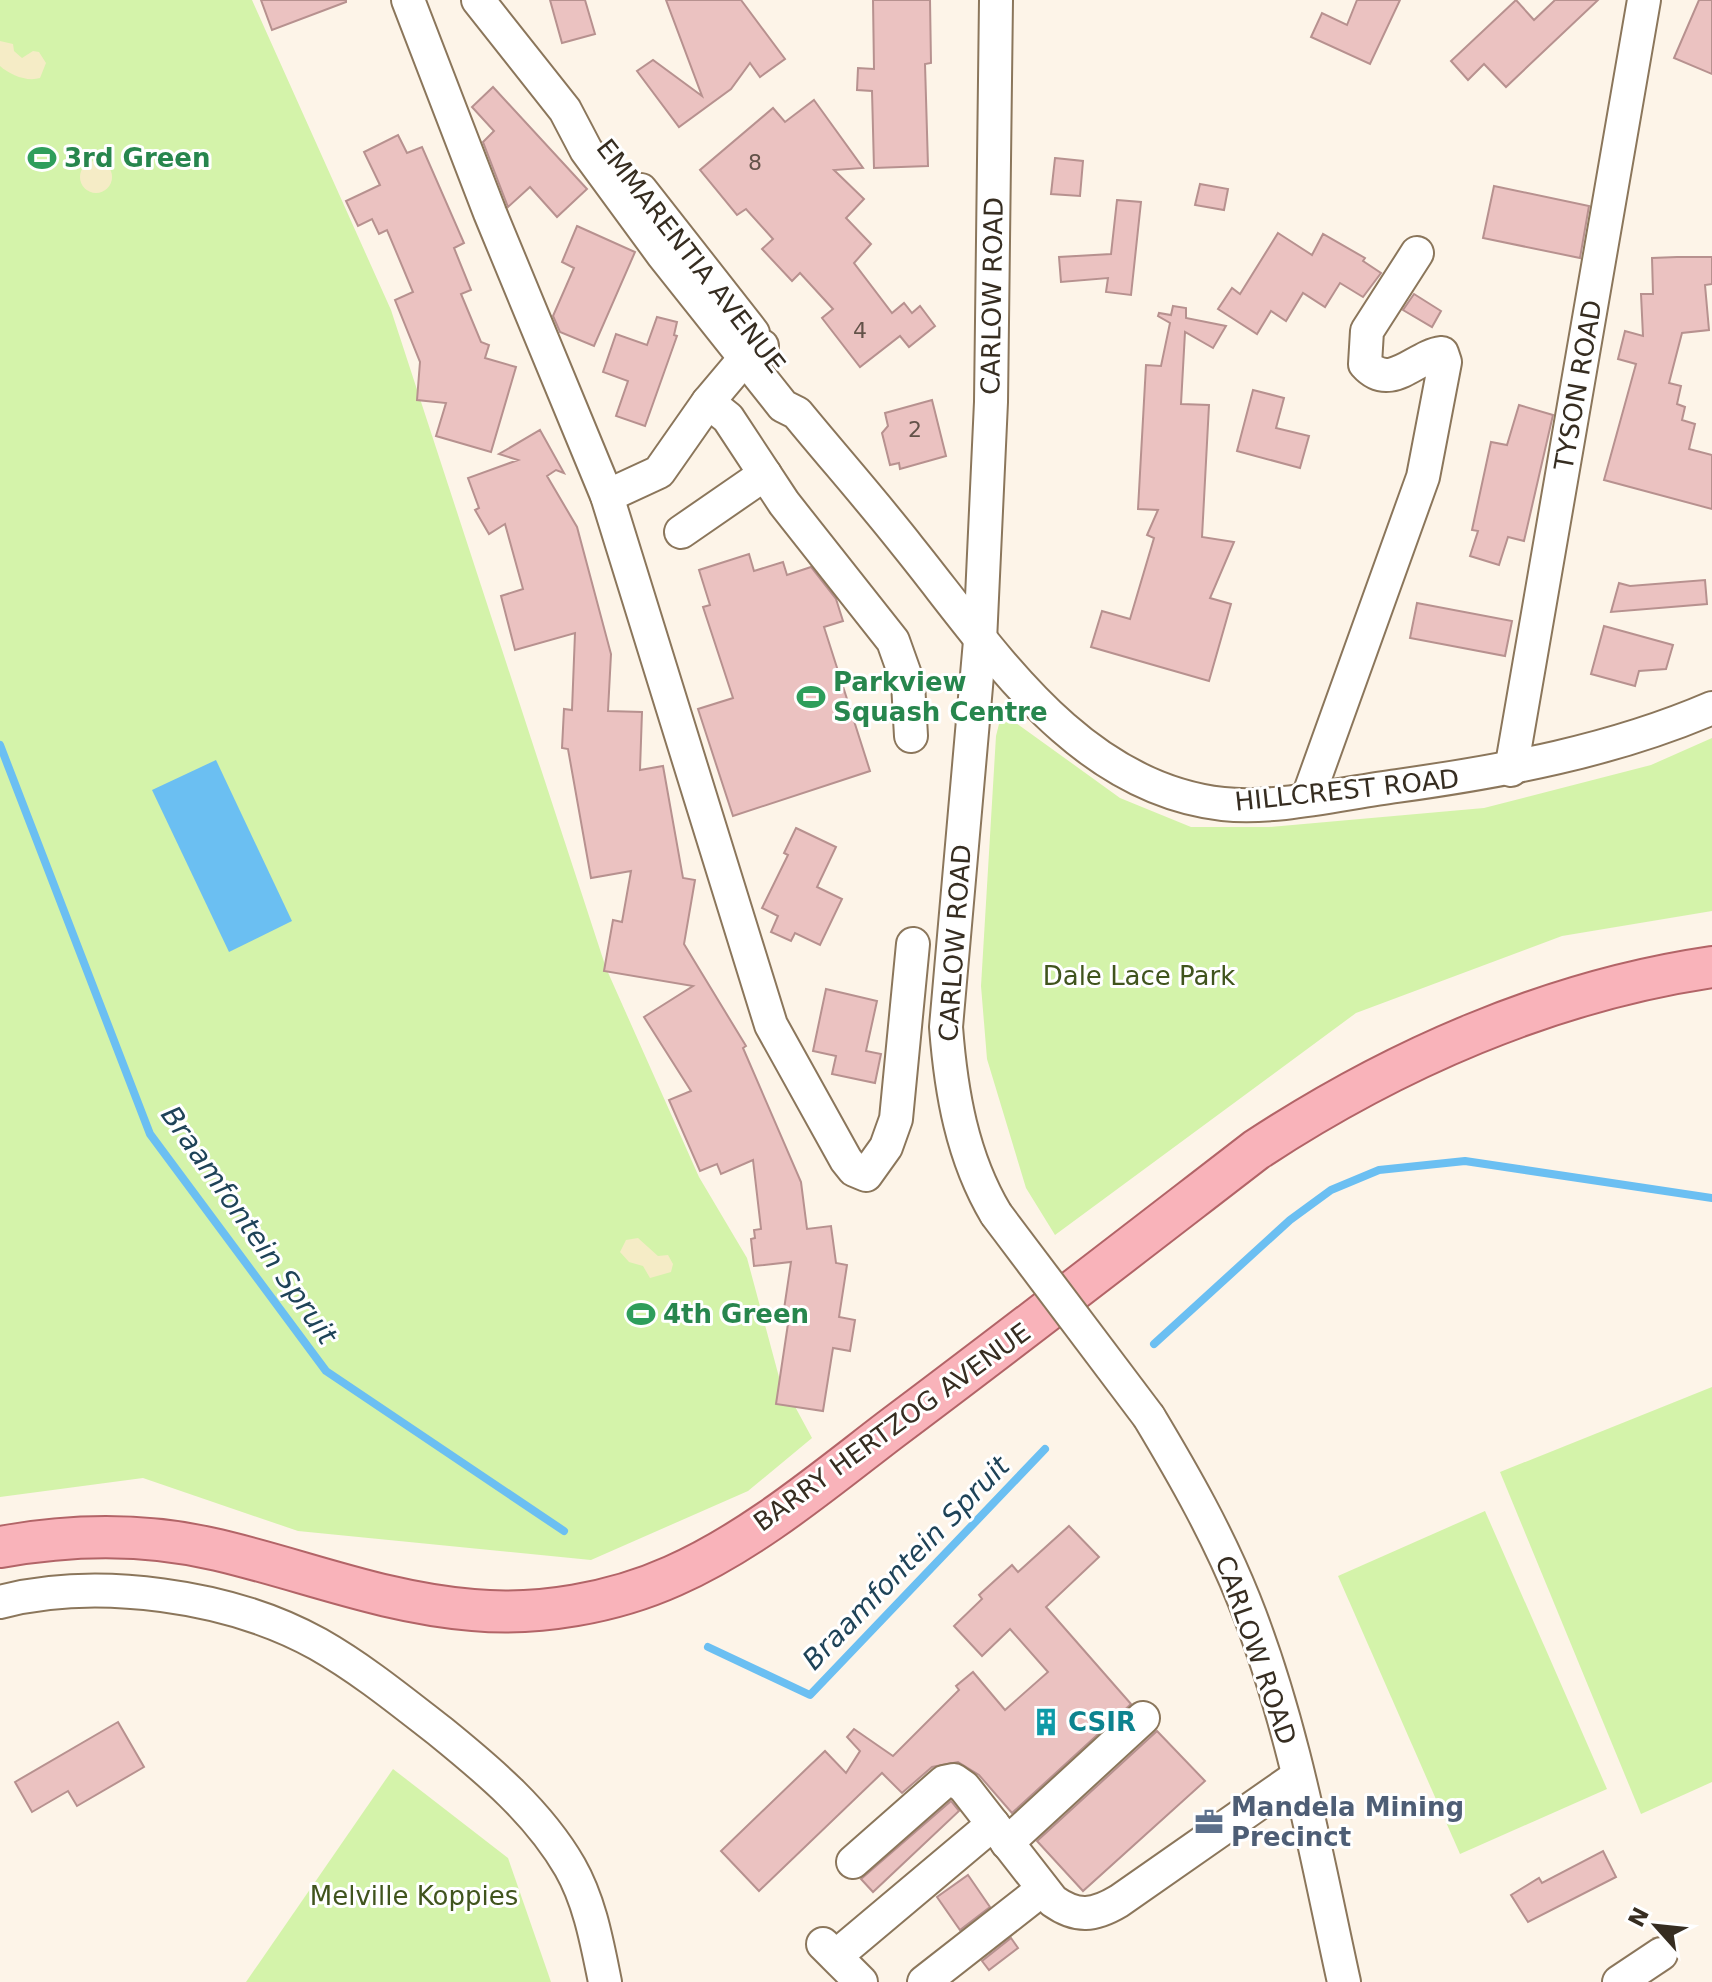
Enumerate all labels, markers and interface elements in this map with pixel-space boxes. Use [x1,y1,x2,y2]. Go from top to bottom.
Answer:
street label: EMMARENTIA AVENUE [591,133,791,379]
sports icon: 3rd Green [27,143,57,173]
place label: 3rd Green [64,143,211,173]
house number: 8 [748,150,762,175]
street label: CARLOW ROAD [975,197,1009,395]
street label: TYSON ROAD [1548,298,1608,473]
house number: 4 [853,318,867,343]
house number: 2 [908,417,922,442]
place label: Parkview Squash Centre [833,667,1048,727]
sports icon: Parkview Squash Centre [796,682,826,712]
street label: HILLCREST ROAD [1233,763,1461,817]
street label: CARLOW ROAD [933,843,977,1043]
park label: Dale Lace Park [1043,961,1235,991]
water label: Braamfontein Spruit [154,1100,344,1351]
sports icon: 4th Green [626,1299,656,1329]
place label: 4th Green [663,1299,809,1329]
street label: BARRY HERTZOG AVENUE [748,1317,1036,1537]
water label: Braamfontein Spruit [796,1449,1017,1676]
street label: CARLOW ROAD [1210,1552,1302,1748]
building icon: CSIR [1031,1707,1061,1737]
place label: CSIR [1068,1707,1136,1737]
place label: Mandela Mining Precinct [1231,1792,1464,1852]
office icon: Mandela Mining Precinct [1194,1807,1224,1837]
park label: Melville Koppies [310,1881,518,1911]
north arrow [1616,1886,1696,1966]
text: N [1623,1903,1654,1931]

